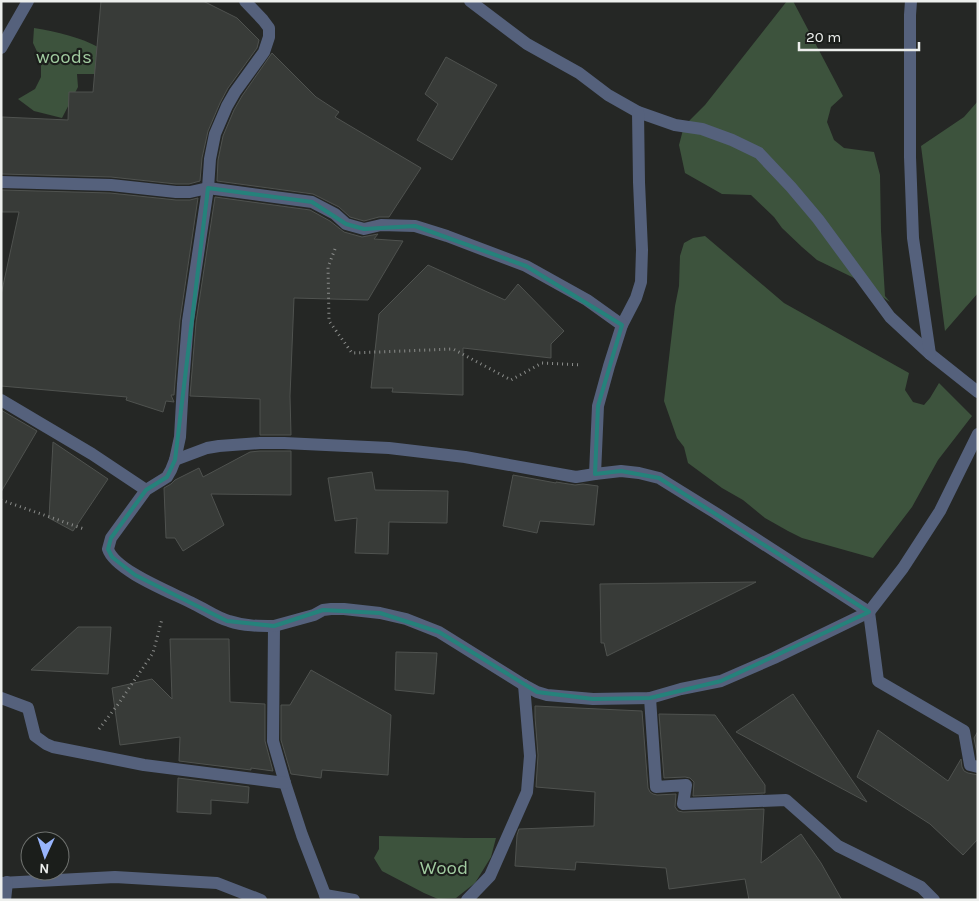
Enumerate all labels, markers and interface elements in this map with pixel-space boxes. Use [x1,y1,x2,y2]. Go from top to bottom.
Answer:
scale bar [799,20,919,52]
text: 20 m [806,28,841,46]
park label: woods [36,46,92,68]
north arrow [20,831,70,881]
park label: Wood [420,857,468,879]
text: N [39,860,50,877]

